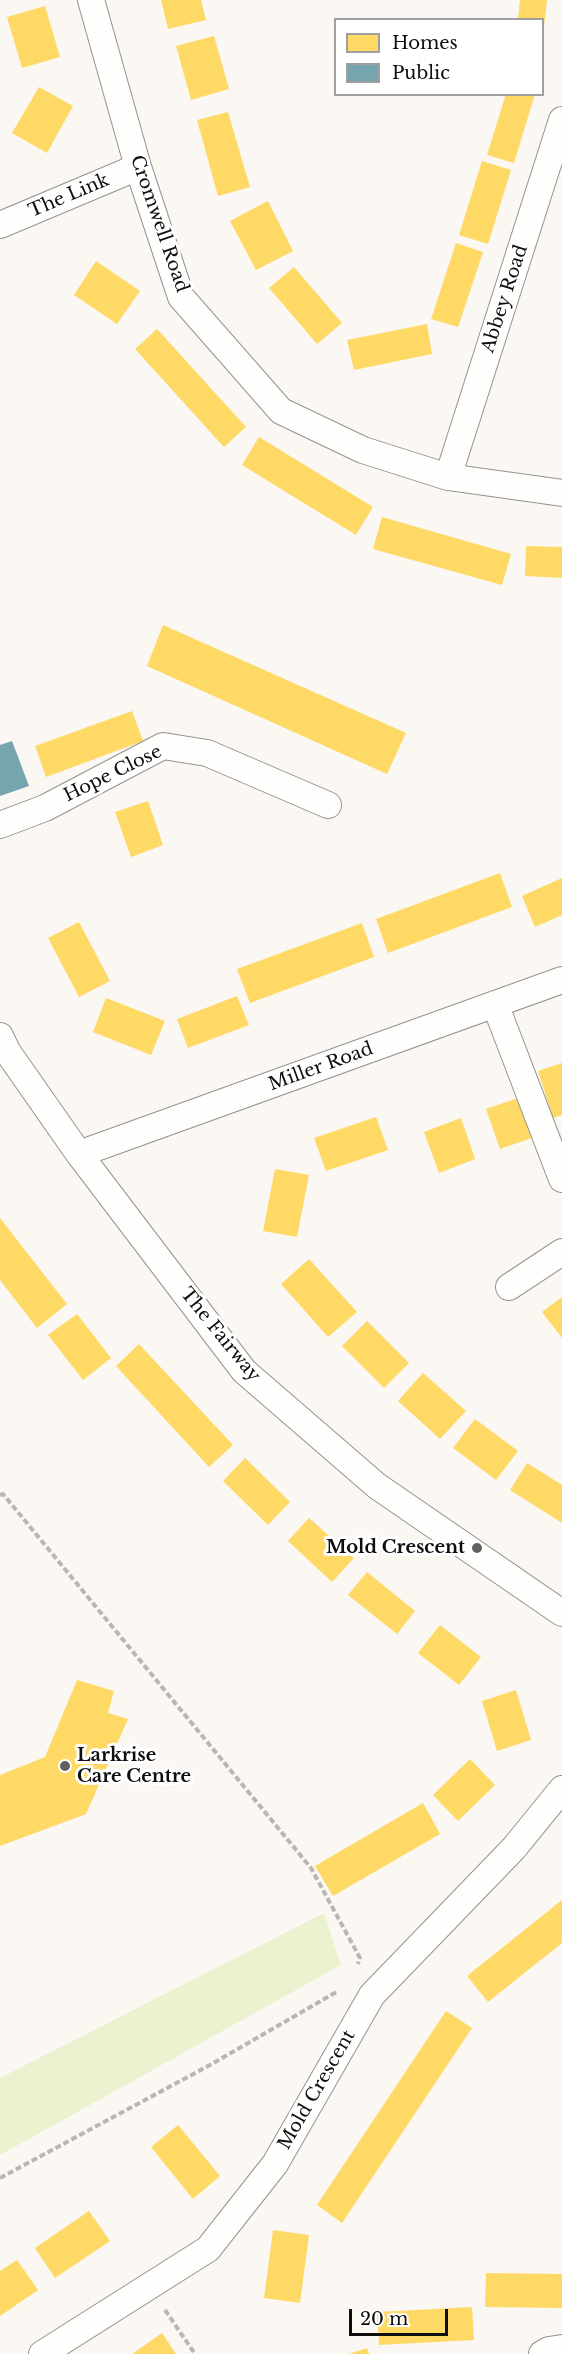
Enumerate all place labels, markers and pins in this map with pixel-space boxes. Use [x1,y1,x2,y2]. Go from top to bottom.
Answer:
place label: Mold Crescent [326,1537,465,1559]
marker: Mold Crescent [470,1541,484,1555]
place label: Larkrise Care Centre [77,1745,191,1788]
marker: Larkrise Care Centre [58,1759,72,1773]

